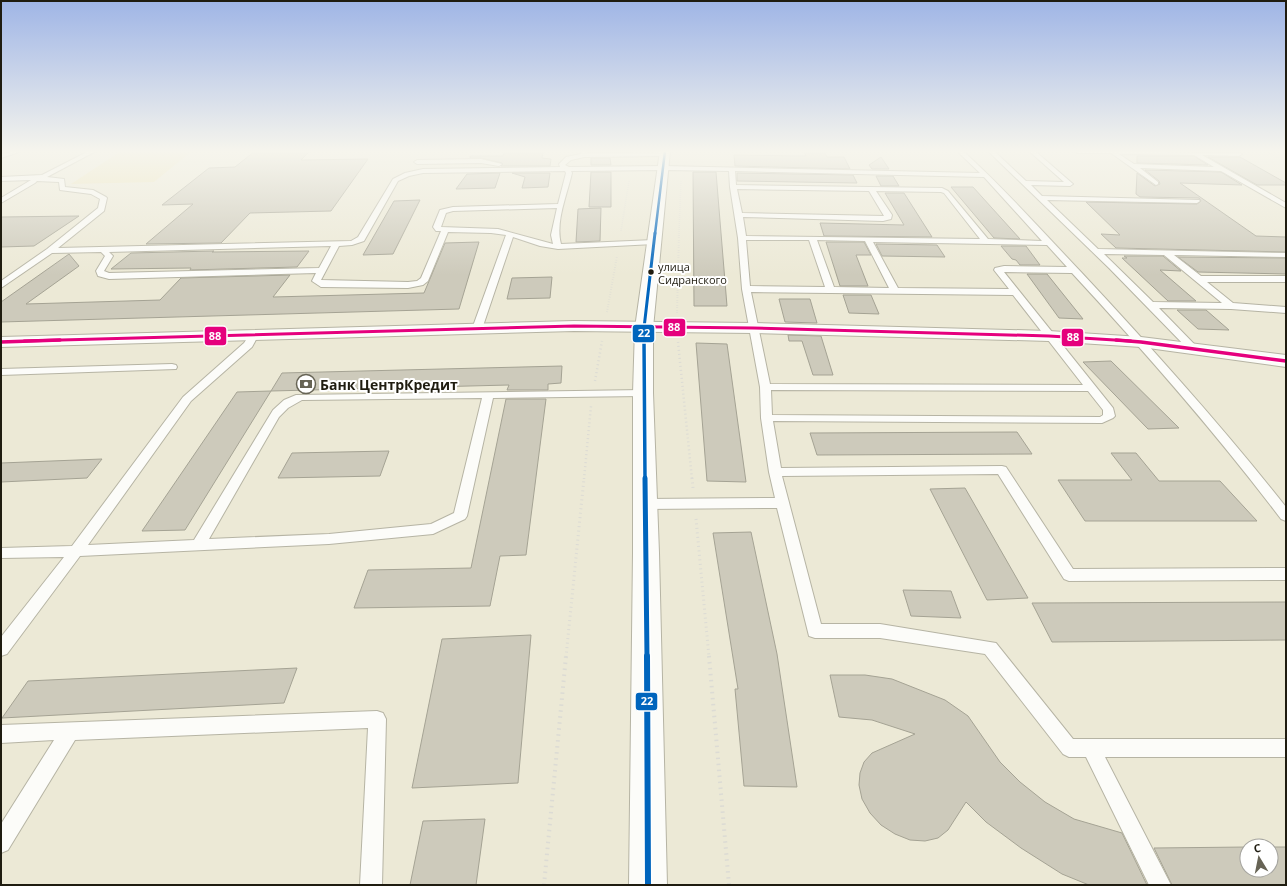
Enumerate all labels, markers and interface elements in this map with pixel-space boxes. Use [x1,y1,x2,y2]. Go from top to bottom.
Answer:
place label: улица Сидранского [658,259,727,287]
marker: улица Сидранского [646,267,656,277]
line badge: 88 [663,318,686,337]
text: 88 [668,319,680,334]
line badge: 22 [632,324,655,343]
text: 22 [638,325,650,340]
line badge: 88 [204,326,227,346]
text: 88 [209,328,221,343]
line badge: 88 [1061,328,1084,347]
text: 88 [1067,329,1079,344]
bank icon: Банк ЦентрКредит [295,373,317,395]
place label: Банк ЦентрКредит [320,375,458,394]
line badge: 22 [635,692,658,711]
text: 22 [641,693,653,708]
north arrow [1239,838,1279,878]
text: С [1252,840,1262,856]

